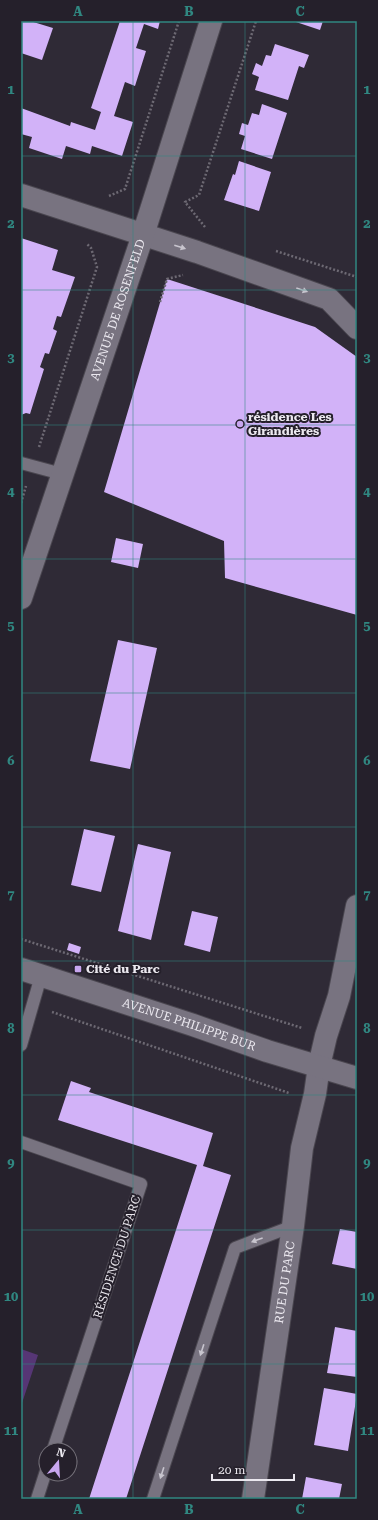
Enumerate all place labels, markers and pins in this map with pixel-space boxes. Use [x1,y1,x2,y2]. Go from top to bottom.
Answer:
place label: résidence Les Girandières [248,410,332,438]
marker: résidence Les Girandières [235,419,245,429]
place label: Cité du Parc [86,962,160,976]
marker: Cité du Parc [73,964,83,974]

